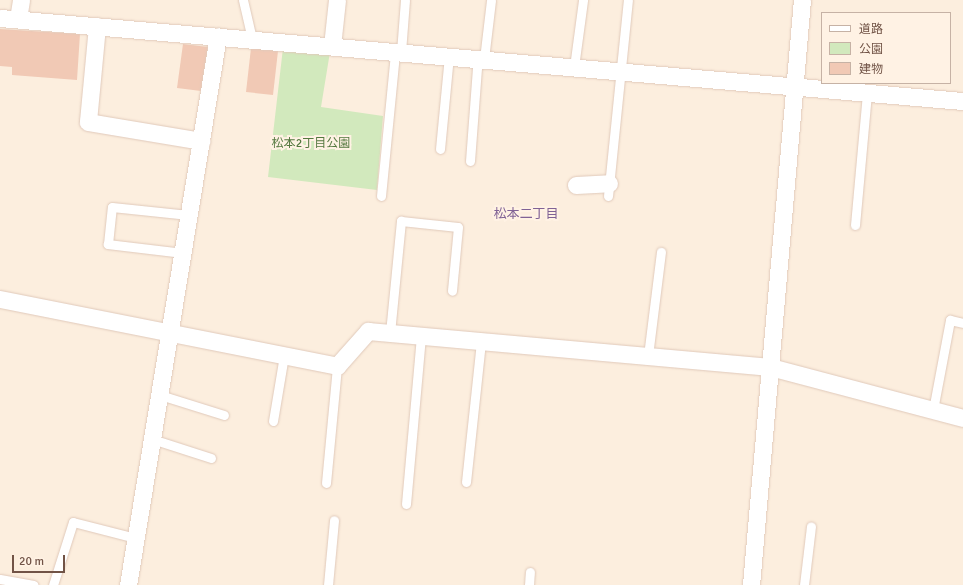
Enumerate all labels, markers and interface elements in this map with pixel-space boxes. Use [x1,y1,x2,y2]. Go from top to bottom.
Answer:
legend [821,12,951,84]
text: 道路 [859,22,883,37]
text: 公園 [859,42,883,57]
text: 建物 [859,62,883,77]
park label: 松本2丁目公園 [272,137,350,151]
district label: 松本二丁目 [494,206,558,222]
scale bar [14,547,67,573]
text: 20 m [19,554,44,569]

